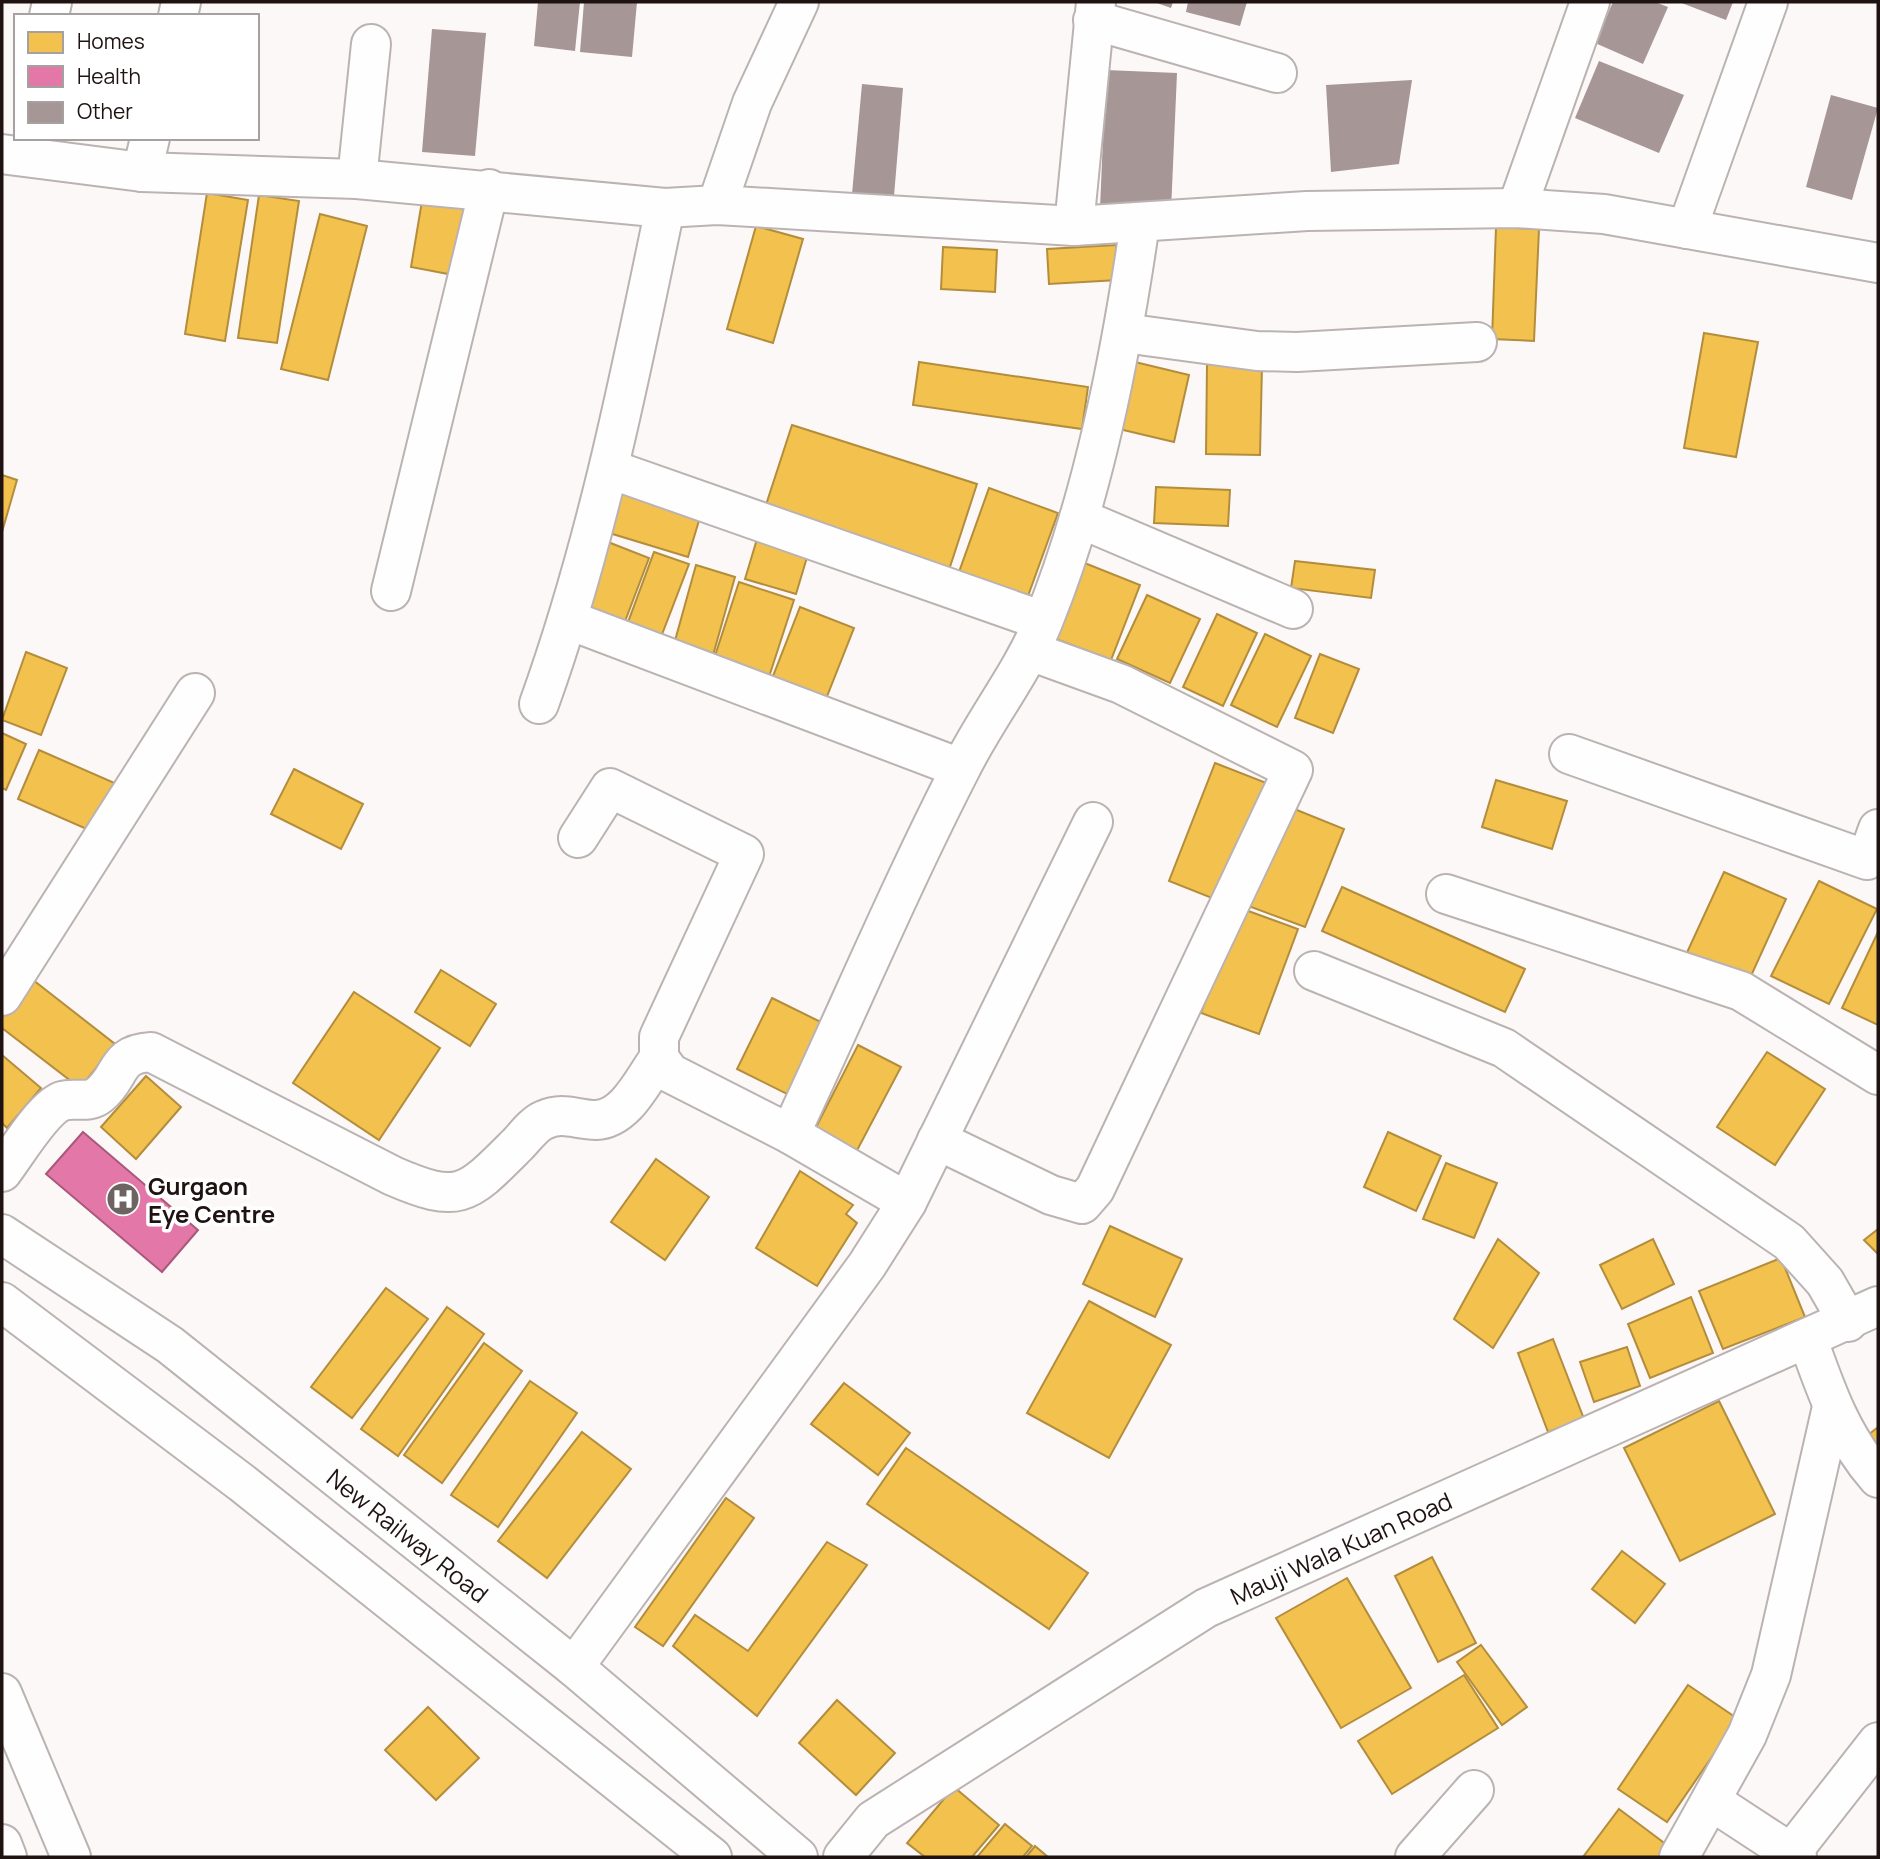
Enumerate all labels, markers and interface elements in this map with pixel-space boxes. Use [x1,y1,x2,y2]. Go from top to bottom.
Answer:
legend [14,14,259,140]
text: Homes [77,27,145,55]
text: Health [77,62,141,90]
text: Other [77,97,133,125]
place label: Gurgaon Eye Centre [148,1169,275,1230]
hospital icon: Gurgaon Eye Centre [104,1180,142,1218]
street label: New Railway Road [321,1460,496,1609]
street label: Mauji Wala Kuan Road [1225,1483,1457,1612]

